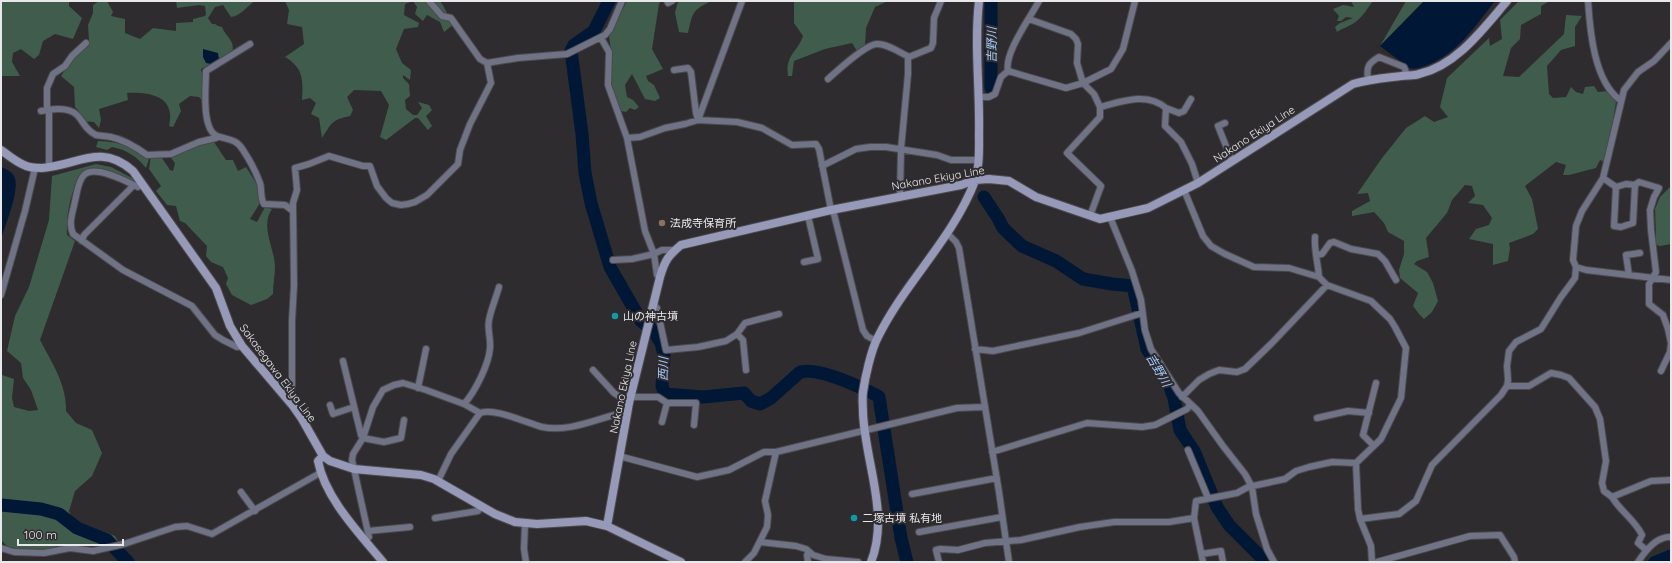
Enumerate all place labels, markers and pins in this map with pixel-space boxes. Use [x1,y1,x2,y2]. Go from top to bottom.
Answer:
place label: 法成寺保育所 [670,216,737,230]
marker: 法成寺保育所 [657,218,667,228]
place label: 山の神古墳 [623,309,678,323]
marker: 山の神古墳 [610,311,620,321]
place label: 二塚古墳 私有地 [862,511,942,525]
marker: 二塚古墳 私有地 [849,513,859,523]

